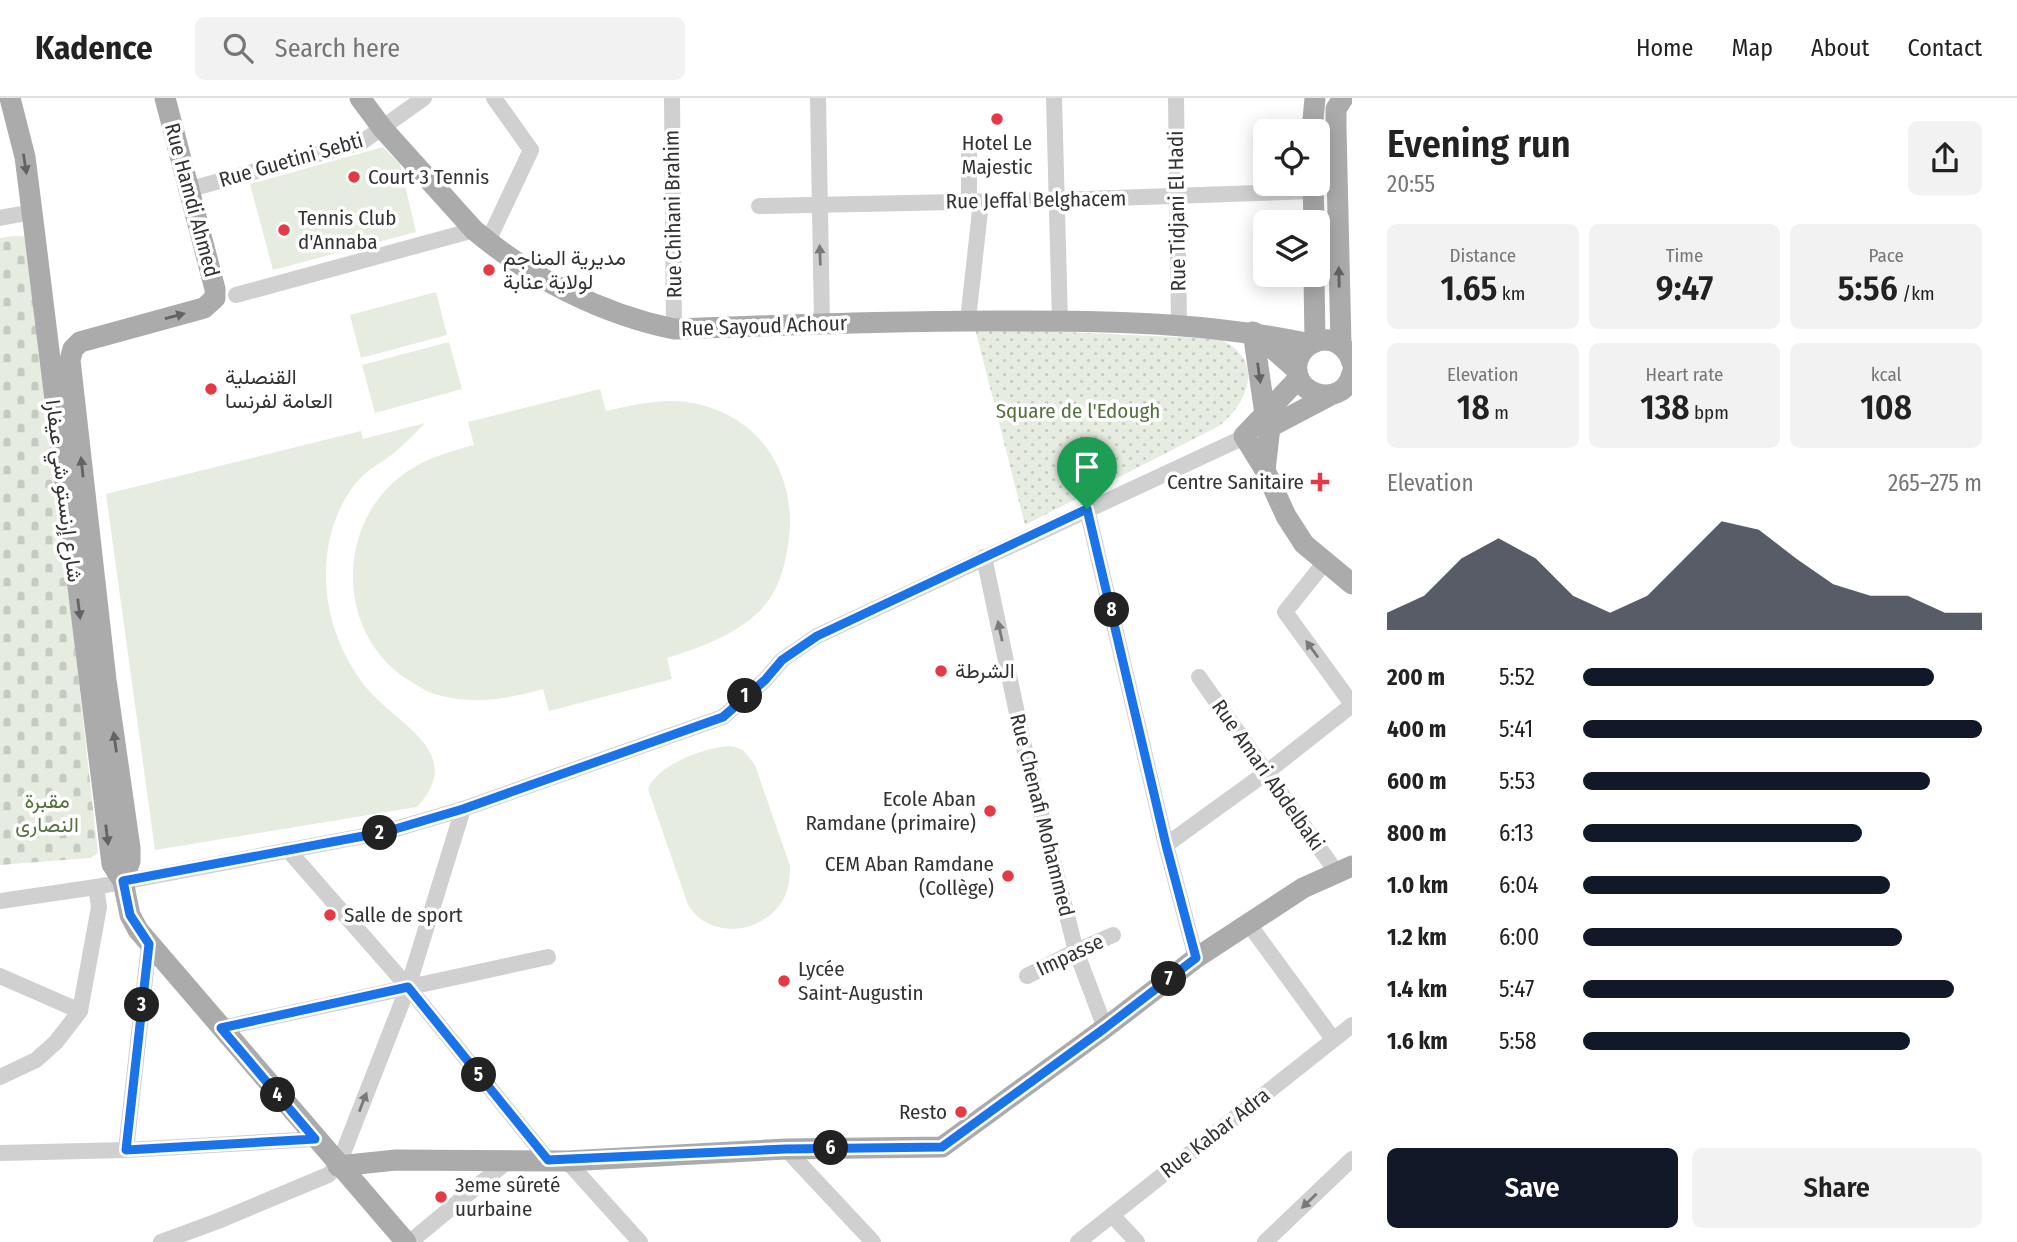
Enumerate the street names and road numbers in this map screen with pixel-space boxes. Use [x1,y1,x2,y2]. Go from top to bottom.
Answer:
street label: Rue Hamdi Ahmed [159,120,225,280]
street label: Rue Guetini Sebti [216,127,366,193]
street label: Rue Chihani Brahim [659,130,687,298]
street label: Rue Tidjani El Hadi [1163,130,1191,292]
street label: Rue Jeffal Belghacem [946,185,1126,215]
street label: Rue Sayoud Achour [681,310,848,342]
street label: شارع إرنستو شي عيفارا [36,398,88,584]
street label: Rue Amari Abdelbaki [1206,694,1330,856]
street label: Rue Chenafi Mohammed [1004,711,1080,919]
street label: Impasse [1032,928,1108,982]
street label: Rue Kabar Adra [1155,1082,1275,1184]

